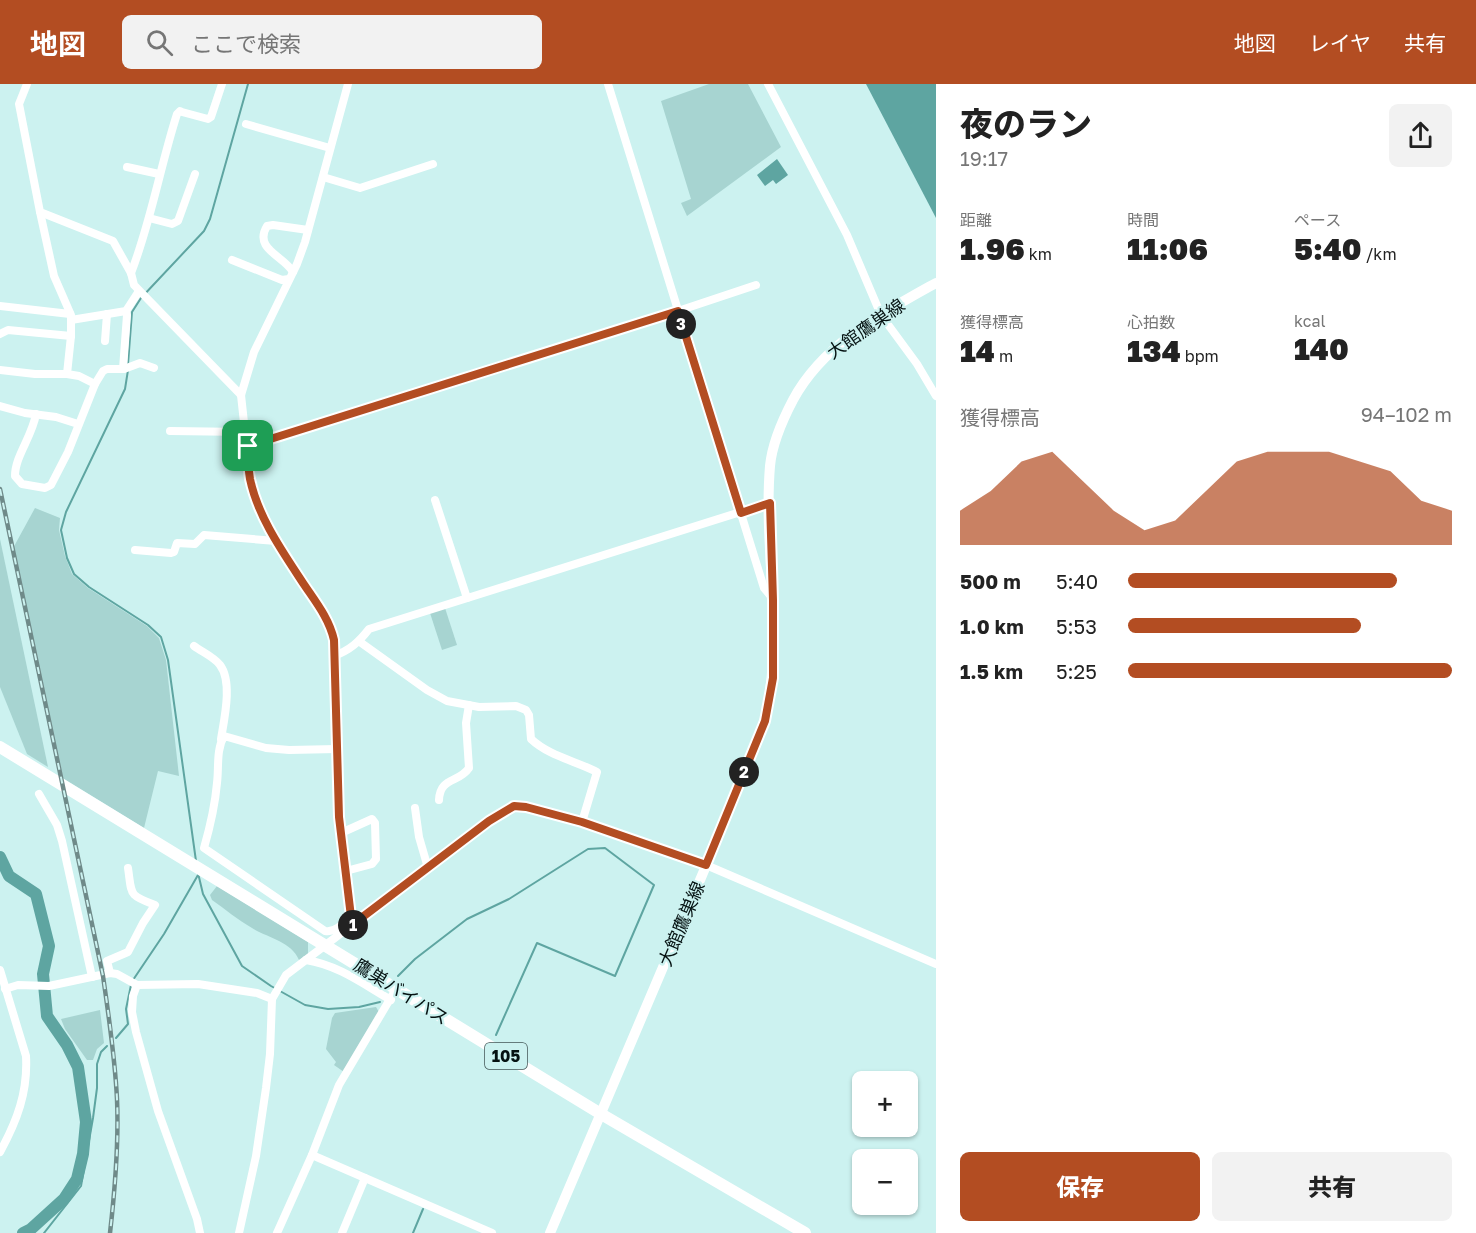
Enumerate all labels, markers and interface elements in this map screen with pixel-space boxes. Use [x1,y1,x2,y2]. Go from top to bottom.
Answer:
search box [122,15,542,69]
icon: search [143,26,176,59]
text: 地図 [30,27,86,60]
text: ここで検索 [191,30,301,57]
text: 地図 [1234,30,1276,56]
text: レイヤ [1309,30,1371,56]
text: 共有 [1404,30,1446,56]
text: 夜のラン [960,104,1092,143]
button: share [1389,104,1452,167]
text: 19:17 [960,146,1008,170]
text: 距離 [960,210,992,230]
text: 時間 [1127,210,1159,230]
text: ペース [1294,210,1341,230]
text: 1.96 [960,231,1025,267]
text: 11:06 [1127,231,1208,267]
text: 5:40 [1294,231,1362,267]
text: km [1025,244,1052,264]
text: /km [1362,244,1397,264]
street label: 大館鷹巣線 [822,293,909,363]
pin: 3 [666,309,696,339]
text: kcal [1294,311,1326,331]
text: 獲得標高 [960,312,1024,332]
text: 心拍数 [1127,312,1175,332]
text: 3 [676,314,686,334]
text: 140 [1294,331,1349,367]
text: 14 [960,333,995,369]
text: 134 [1127,333,1181,369]
text: m [995,346,1013,366]
text: bpm [1181,346,1219,366]
text: 94–102 m [1361,402,1452,426]
text: 獲得標高 [960,405,1040,429]
pin [222,420,273,471]
icon: arrive [231,429,264,462]
text: 500 m [960,569,1021,593]
text: 5:40 [1056,569,1098,593]
text: 1.0 km [960,614,1024,638]
text: 5:53 [1056,614,1097,638]
text: 1.5 km [960,659,1023,683]
text: 5:25 [1056,659,1097,683]
pin: 2 [729,757,759,787]
text: 2 [739,762,749,782]
street label: 大館鷹巣線 [653,878,709,969]
pin: 1 [338,910,368,940]
text: 1 [349,915,357,935]
street label: 鷹巣バイパス [350,953,453,1029]
road number: 105 [485,1043,527,1069]
map controls [852,1071,918,1215]
button: + [852,1071,918,1137]
button: − [852,1149,918,1215]
button: 保存 [960,1152,1200,1221]
button: 共有 [1212,1152,1452,1221]

